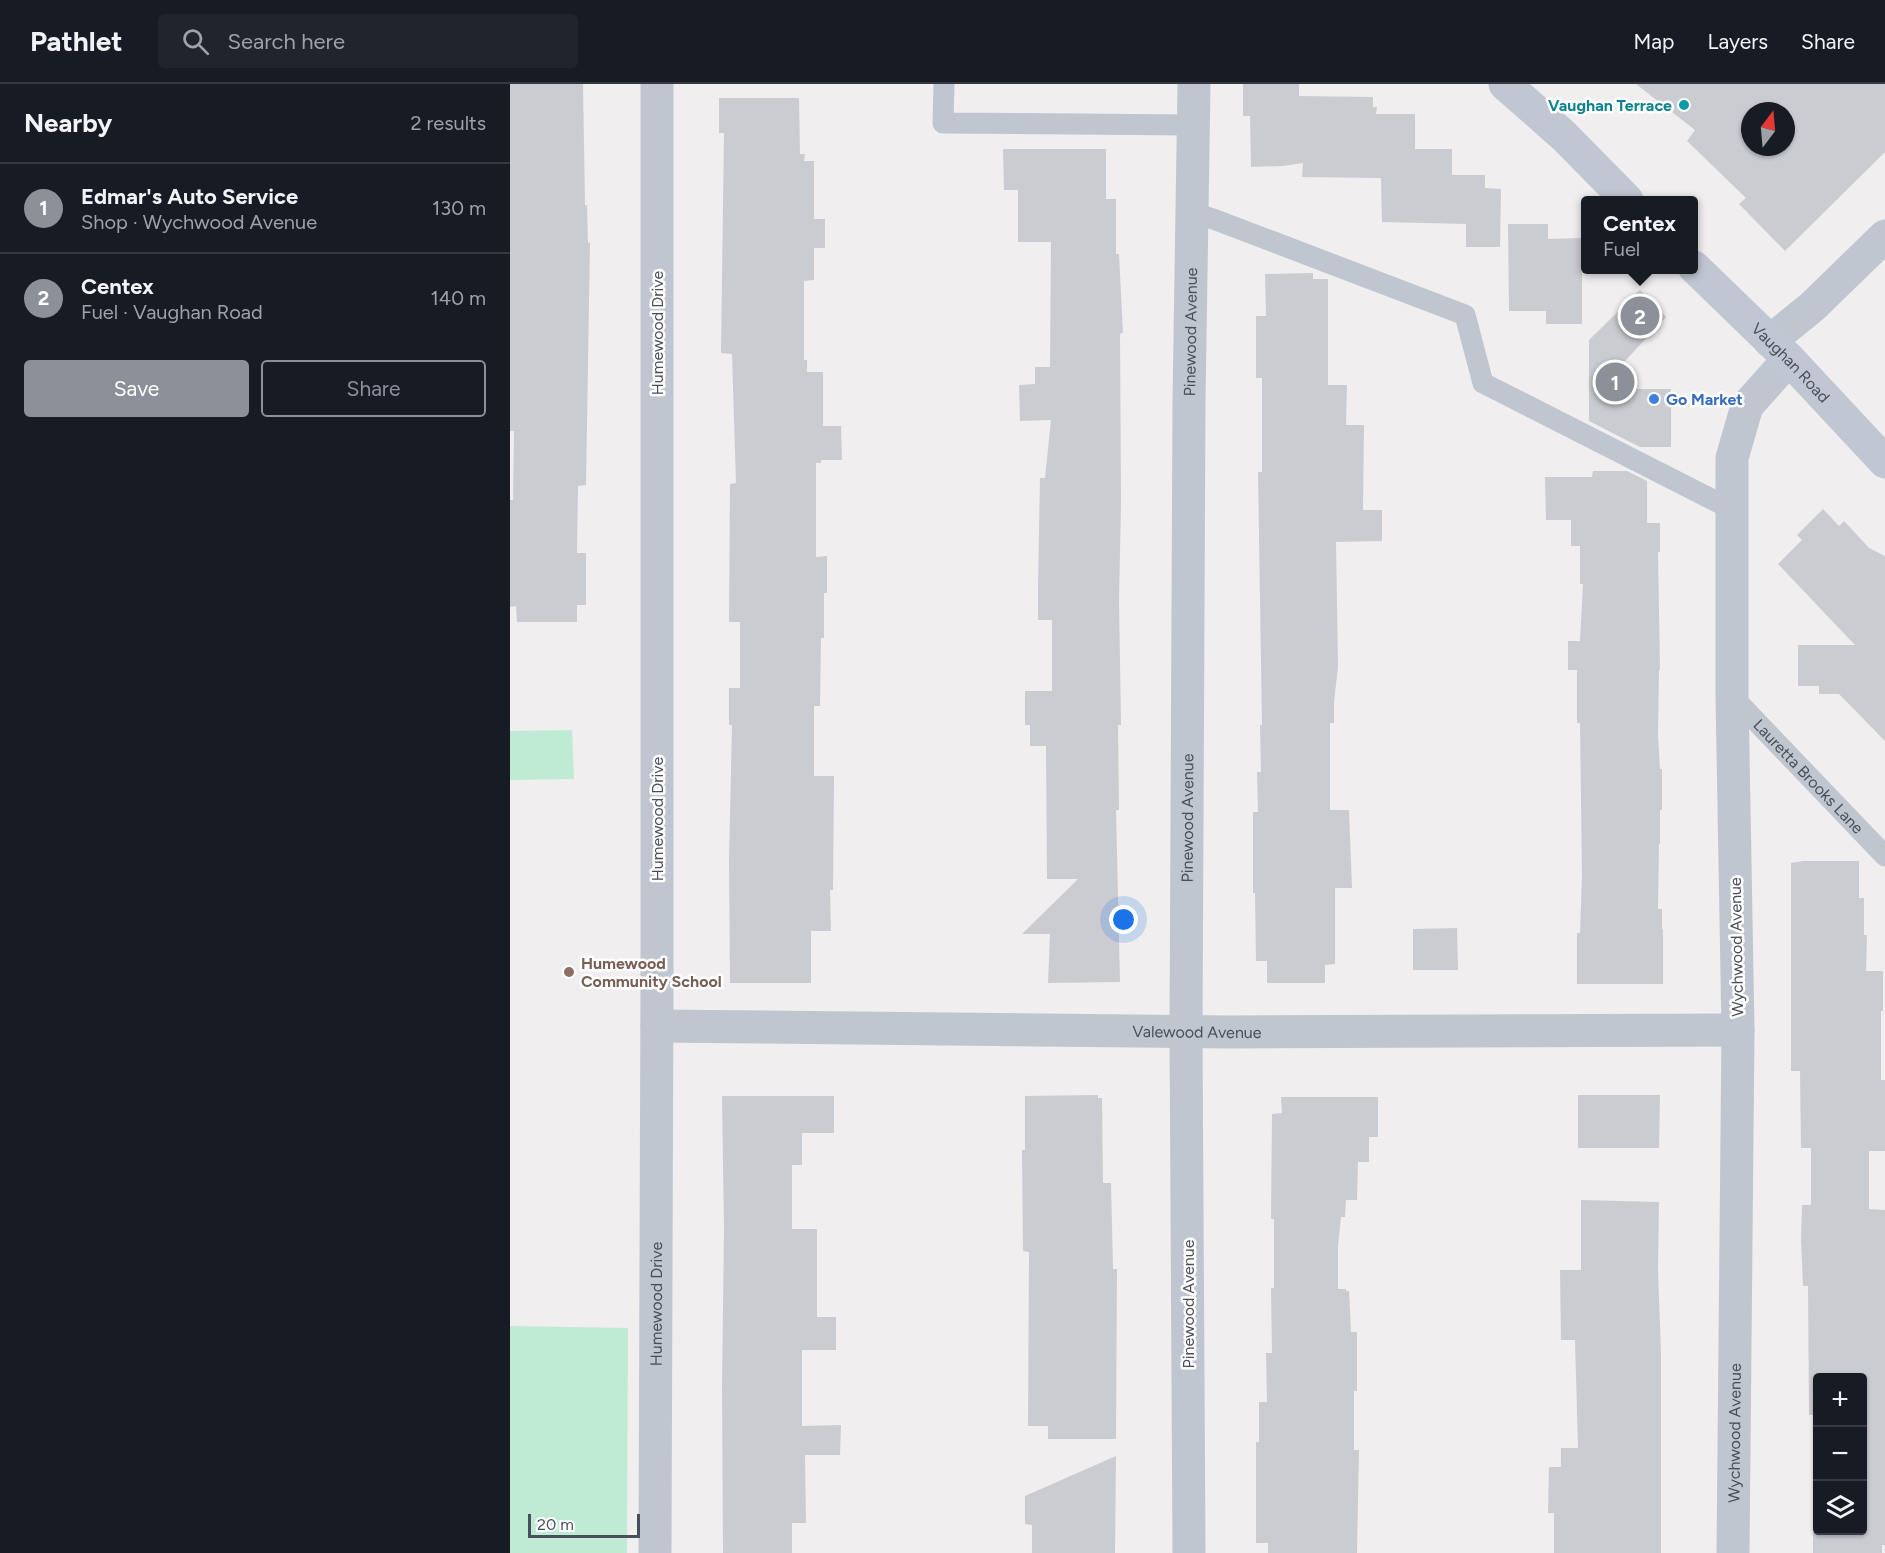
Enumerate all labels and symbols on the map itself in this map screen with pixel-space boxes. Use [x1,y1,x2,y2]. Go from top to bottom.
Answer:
place label: Vaughan Terrace [1548,96,1672,115]
marker: Vaughan Terrace [1677,98,1691,112]
north arrow [1741,102,1795,156]
street label: Pinewood Avenue [1180,267,1201,397]
street label: Humewood Drive [648,271,667,395]
pin: 2 [1620,294,1660,338]
street label: Vaughan Road [1747,319,1834,407]
pin: 1 [1596,360,1634,404]
place label: Go Market [1666,390,1743,409]
marker: Go Market [1647,392,1661,406]
street label: Lauretta Brooks Lane [1749,715,1868,838]
street label: Pinewood Avenue [1178,753,1197,883]
street label: Humewood Drive [648,757,667,881]
street label: Wychwood Avenue [1726,877,1747,1017]
your location [1109,905,1138,934]
place label: Humewood Community School [581,954,722,991]
marker: Humewood Community School [562,965,576,979]
street label: Valewood Avenue [1132,1022,1262,1042]
street label: Pinewood Avenue [1179,1239,1198,1368]
street label: Humewood Drive [647,1242,666,1366]
street label: Wychwood Avenue [1724,1363,1745,1503]
scale bar [528,1511,640,1538]

